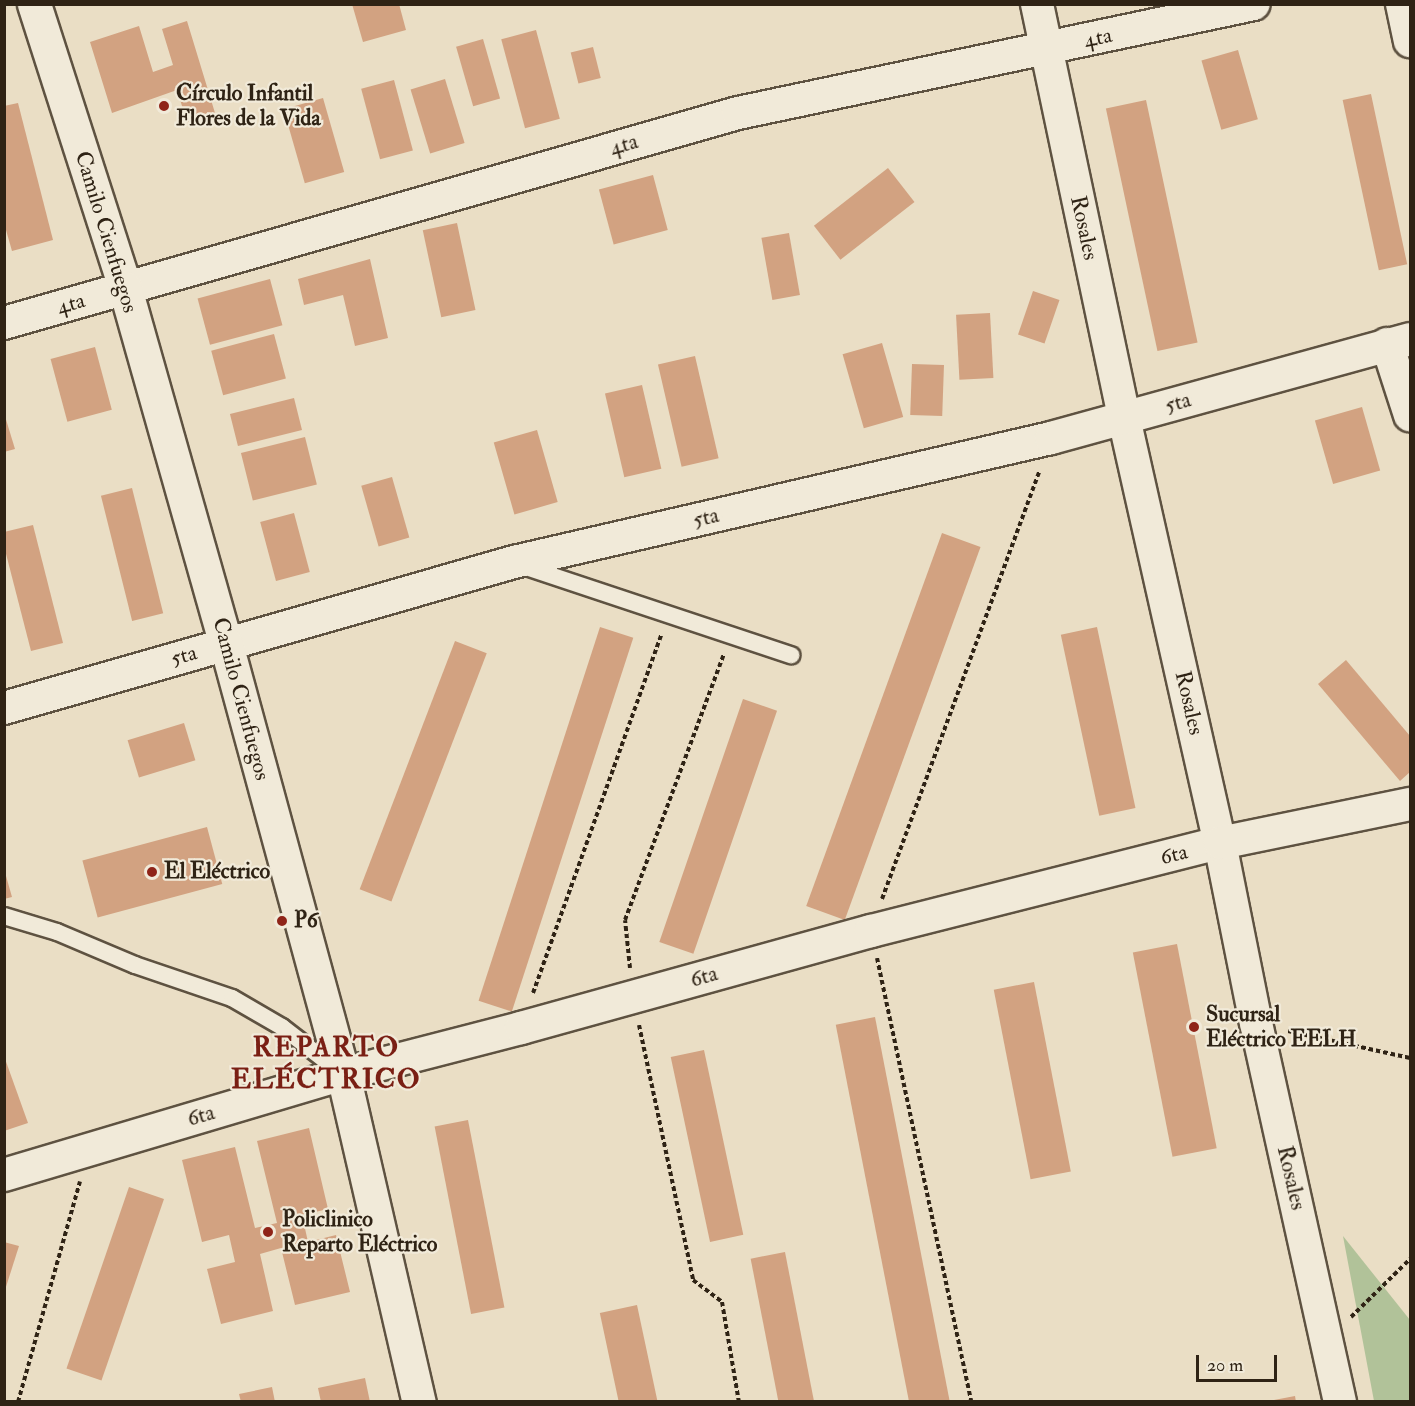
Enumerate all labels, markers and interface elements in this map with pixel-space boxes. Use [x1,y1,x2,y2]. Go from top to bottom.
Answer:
street label: 4ta [1082,22,1114,54]
place label: Círculo Infantil Flores de la Vida [176,80,320,132]
marker: Círculo Infantil Flores de la Vida [157,99,171,113]
street label: 4ta [607,128,641,162]
street label: Camilo Cienfuegos [69,148,143,316]
street label: Rosales [1064,193,1104,263]
street label: 4ta [54,287,88,321]
street label: 5ta [1162,387,1194,419]
street label: 5ta [690,502,722,534]
street label: Camilo Cienfuegos [207,615,275,783]
street label: 5ta [168,640,200,672]
street label: Rosales [1169,668,1209,738]
street label: 6ta [1158,839,1190,871]
place label: El Eléctrico [164,859,270,885]
marker: El Eléctrico [145,865,159,879]
place label: P6 [294,908,318,934]
marker: P6 [275,914,289,928]
street label: 6ta [687,961,721,993]
place label: Sucursal Eléctrico EELH [1206,1001,1356,1052]
marker: Sucursal Eléctrico EELH [1187,1020,1201,1034]
district label: REPARTO ELÉCTRICO [231,1031,421,1097]
street label: 6ta [184,1100,218,1132]
street label: Rosales [1271,1143,1311,1213]
place label: Policlinico Reparto Eléctrico [282,1206,437,1258]
marker: Policlinico Reparto Eléctrico [259,1223,277,1241]
scale bar [1199,1343,1280,1381]
text: 20 m [1207,1354,1243,1377]

